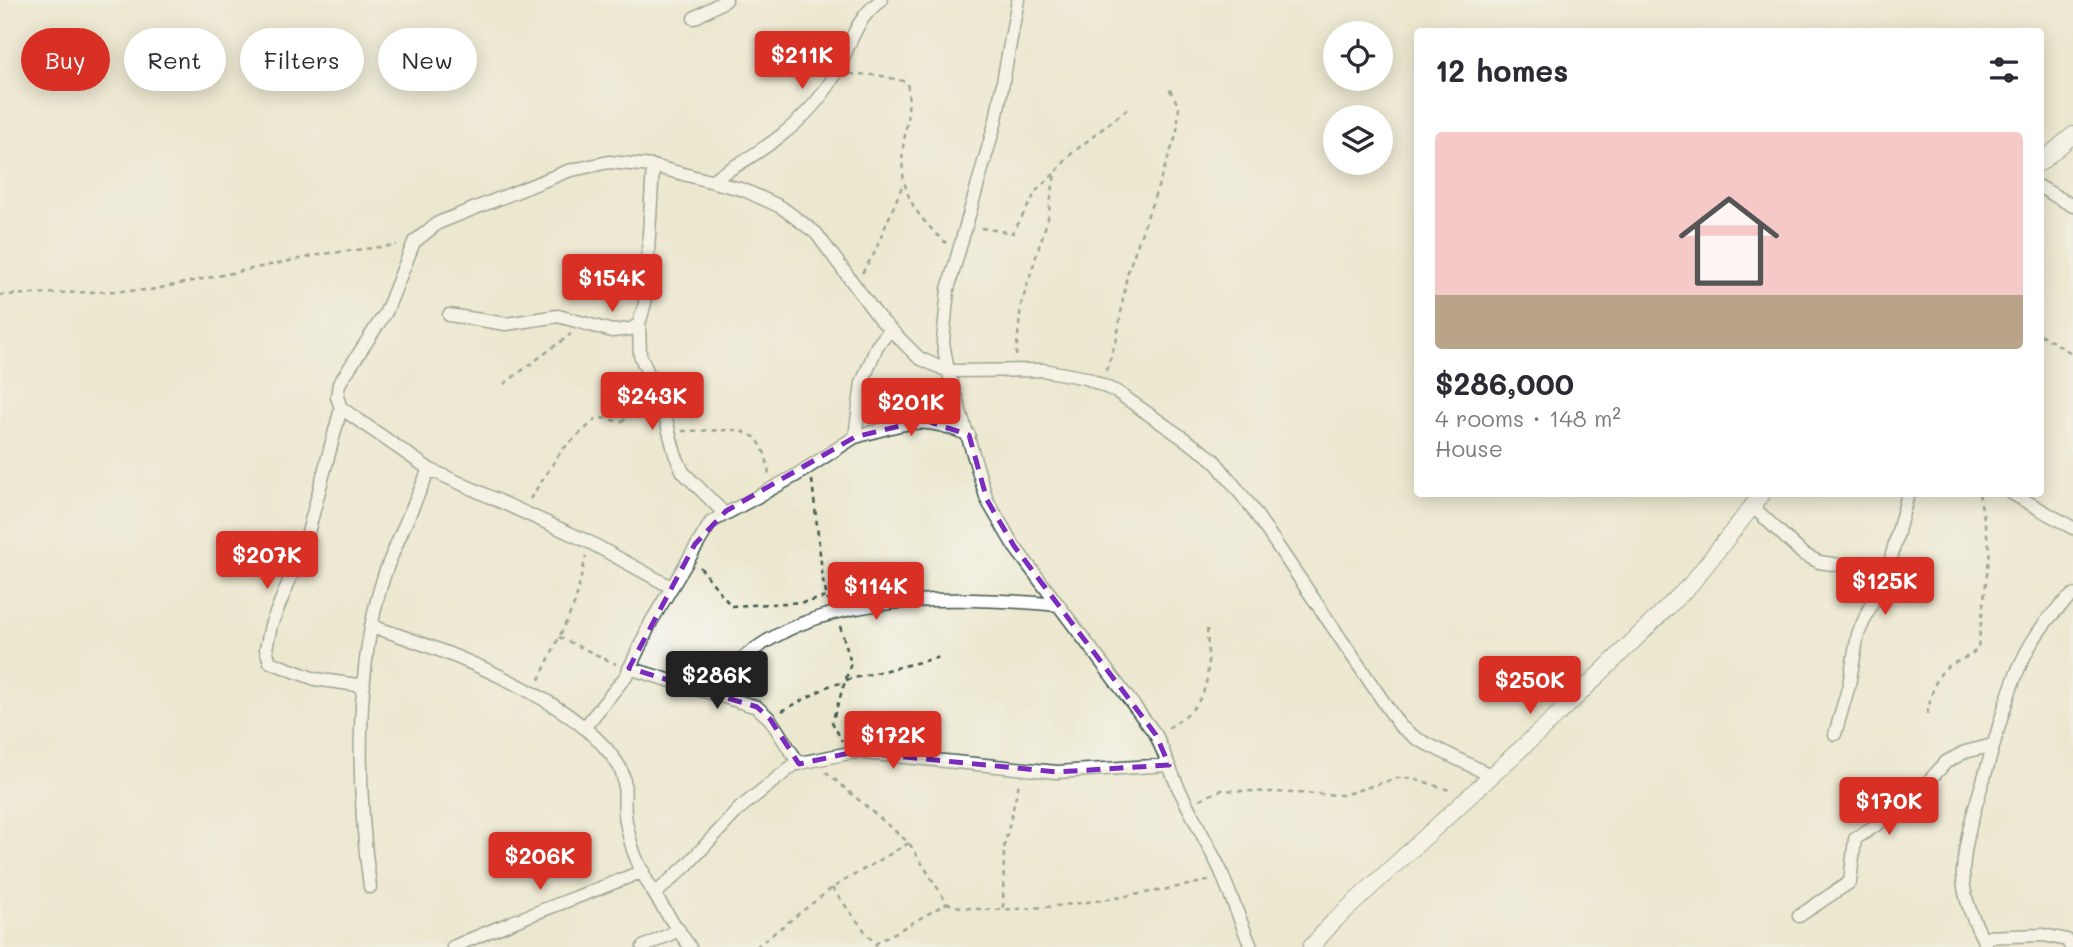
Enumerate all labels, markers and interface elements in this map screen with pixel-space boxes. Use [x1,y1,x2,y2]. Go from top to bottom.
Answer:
map controls [1323,21,1393,175]
button: locate [1323,21,1393,91]
chip: Buy [21,28,110,91]
chip: Rent [124,28,226,91]
chip: Filters [240,28,364,91]
chip: New [378,28,477,91]
pin: $211K [753,32,851,91]
text: $211K [771,39,833,69]
text: 12 homes [1435,50,1568,90]
icon: filters [1985,51,2023,89]
button: layers [1323,105,1393,175]
icon: home [1666,178,1792,304]
pin: $154K [563,254,661,314]
text: $154K [578,262,646,292]
text: $286,000 [1435,363,1574,403]
pin: $243K [603,372,701,432]
pin: $201K [862,378,960,438]
text: $243K [617,380,687,410]
text: $201K [877,386,945,416]
text: 4 rooms · 148 m² [1435,403,1621,433]
text: House [1435,433,1503,463]
pin: $207K [218,532,316,591]
text: $207K [232,539,302,569]
pin: $125K [1836,558,1934,617]
pin: $114K [827,562,925,622]
text: $125K [1852,565,1918,595]
text: $114K [844,570,908,600]
pin: $286K [668,652,766,711]
pin: $250K [1481,656,1579,716]
text: $286K [682,659,752,689]
text: $250K [1495,664,1565,694]
pin: $172K [844,712,942,771]
text: $172K [860,719,926,749]
pin: $170K [1840,778,1938,837]
text: $170K [1855,785,1923,815]
pin: $206K [491,832,589,892]
text: $206K [505,840,575,870]

